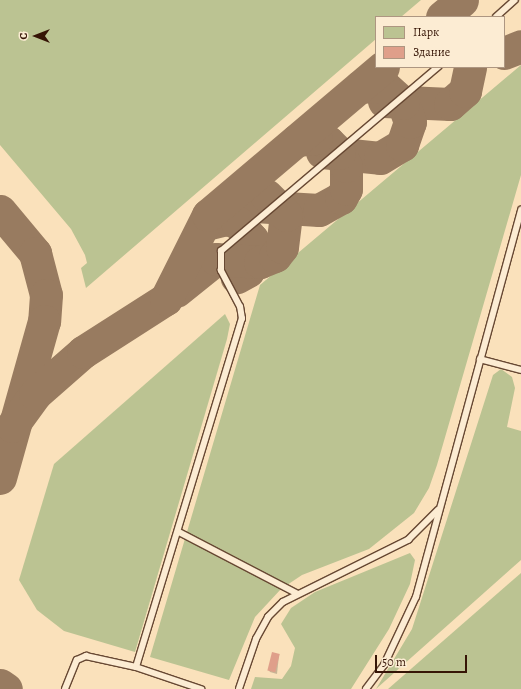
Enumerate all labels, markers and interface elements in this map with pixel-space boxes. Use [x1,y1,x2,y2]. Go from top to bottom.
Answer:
north arrow [16,16,56,56]
legend [375,16,505,68]
text: Парк [413,24,439,40]
text: С [16,33,31,39]
text: Здание [413,44,450,60]
scale bar [377,647,469,673]
text: 50 m [382,654,406,670]

